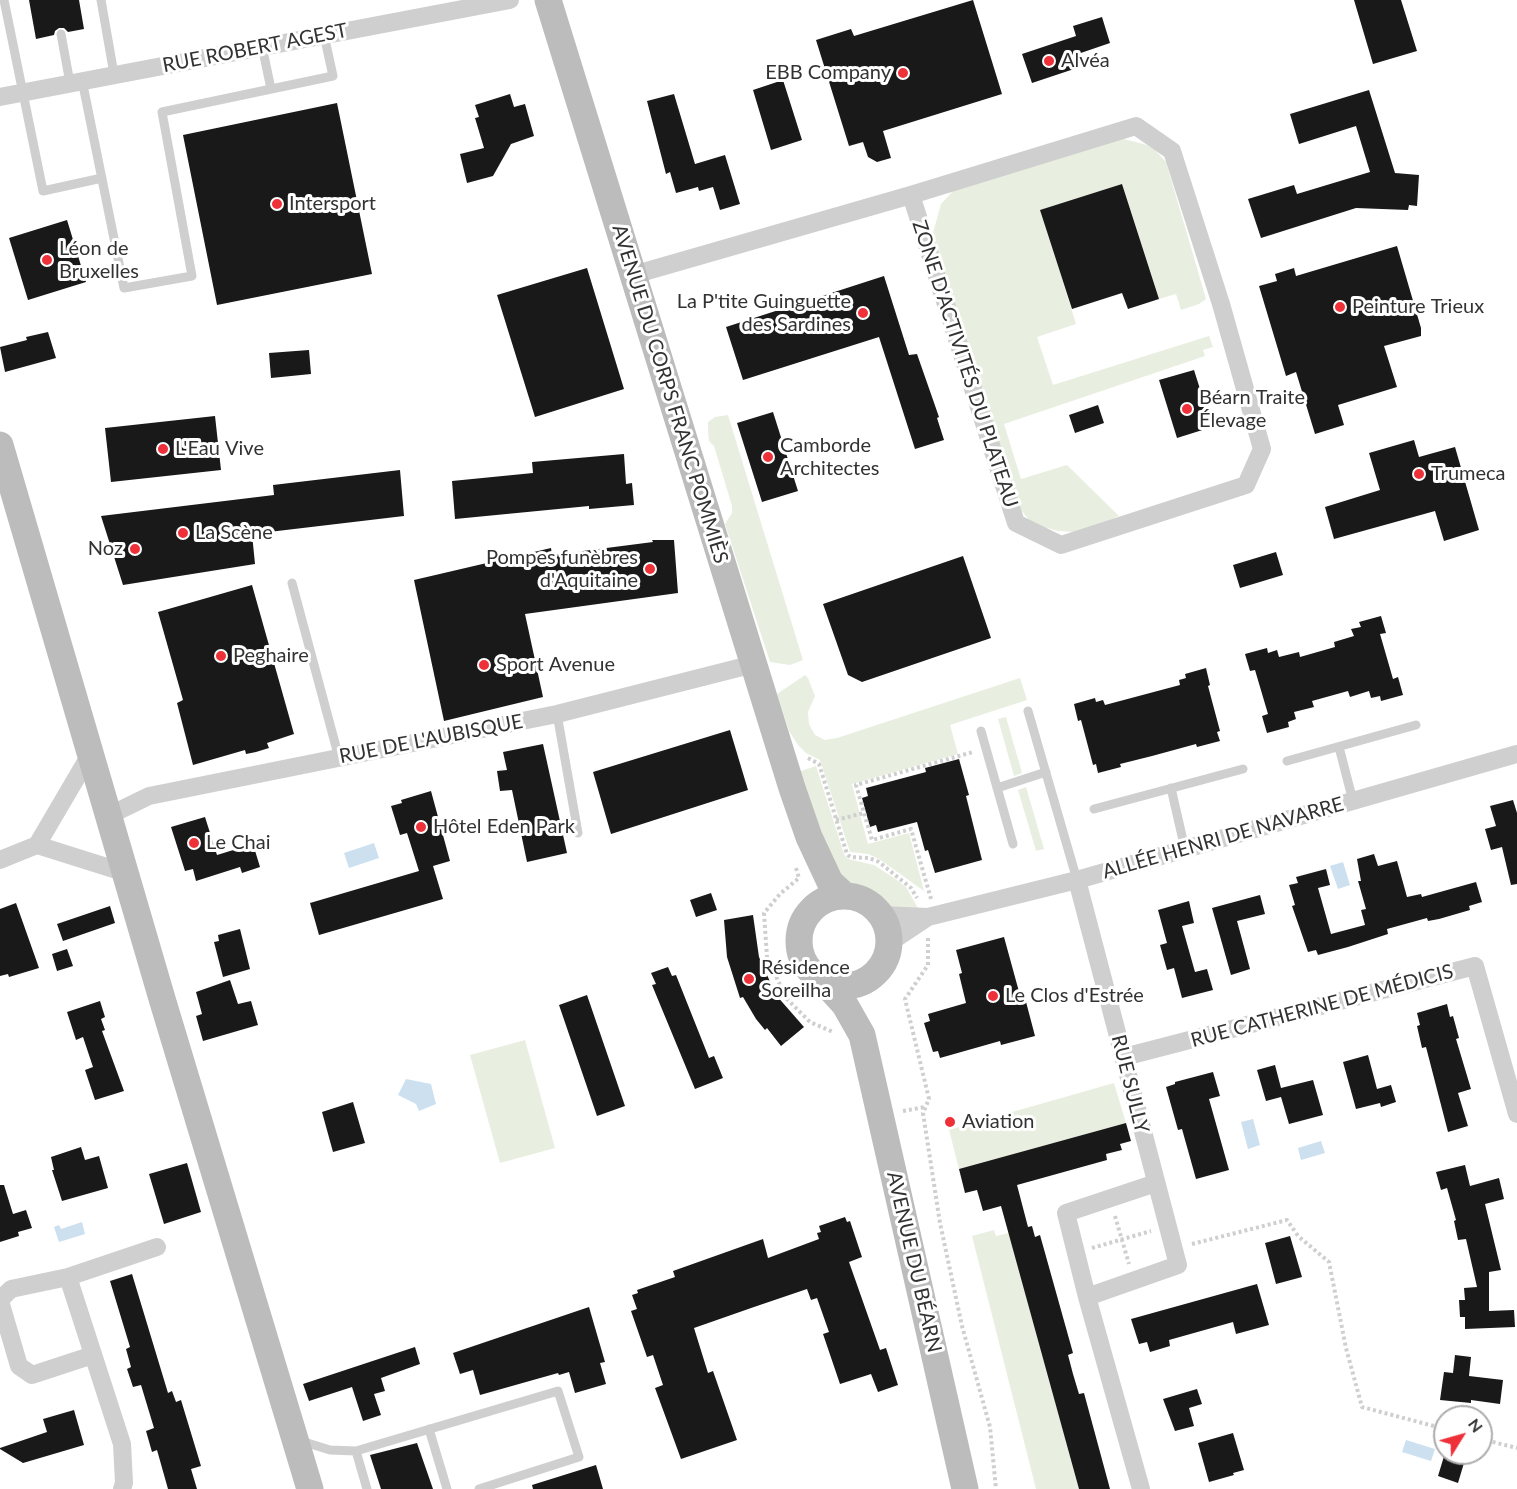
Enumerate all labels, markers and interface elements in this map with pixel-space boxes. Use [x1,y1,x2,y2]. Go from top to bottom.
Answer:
street label: RUE ROBERT AGEST [161,18,349,78]
place label: Alvéa [1061,49,1110,73]
marker: Alvéa [1042,54,1056,68]
place label: EBB Company [765,61,891,85]
marker: EBB Company [896,66,910,80]
place label: Intersport [289,192,376,216]
marker: Intersport [270,197,284,211]
street label: ZONE D'ACTIVITÉS DU PLATEAU [907,217,1023,511]
street label: AVENUE DU CORPS FRANC POMMIÈS [607,222,733,566]
place label: Léon de Bruxelles [59,237,139,284]
marker: Léon de Bruxelles [40,253,54,267]
place label: La P'tite Guinguette des Sardines [677,290,851,337]
place label: Peinture Trieux [1352,295,1484,319]
marker: Peinture Trieux [1333,300,1347,314]
marker: La P'tite Guinguette des Sardines [856,306,870,320]
place label: Béarn Traite Élevage [1199,386,1305,433]
marker: Béarn Traite Élevage [1180,402,1194,416]
place label: Camborde Architectes [780,434,879,481]
place label: L'Eau Vive [175,437,264,461]
marker: L'Eau Vive [156,442,170,456]
marker: Camborde Architectes [761,450,775,464]
place label: Trumeca [1431,462,1506,486]
marker: Trumeca [1412,467,1426,481]
place label: La Scène [195,521,273,545]
marker: La Scène [176,526,190,540]
place label: Noz [88,537,123,561]
marker: Noz [128,542,142,556]
place label: Pompes funèbres d'Aquitaine [486,546,638,593]
marker: Pompes funèbres d'Aquitaine [643,562,657,576]
place label: Peghaire [233,644,309,668]
marker: Peghaire [214,649,228,663]
place label: Sport Avenue [496,653,615,677]
marker: Sport Avenue [477,658,491,672]
street label: RUE DE L'AUBISQUE [337,709,525,769]
street label: ALLÉE HENRI DE NAVARRE [1100,792,1346,884]
place label: Hôtel Eden Park [433,815,575,839]
marker: Hôtel Eden Park [414,820,428,834]
place label: Le Chai [206,831,270,855]
marker: Le Chai [187,836,201,850]
place label: Résidence Soreilha [761,956,850,1003]
street label: RUE CATHERINE DE MÉDICIS [1188,959,1456,1053]
marker: Résidence Soreilha [742,972,756,986]
place label: Le Clos d'Estrée [1005,984,1144,1008]
marker: Le Clos d'Estrée [986,989,1000,1003]
street label: RUE SULLY [1106,1032,1154,1136]
place label: Aviation [962,1110,1034,1134]
marker: Aviation [943,1115,957,1129]
street label: AVENUE DU BÉARN [881,1169,947,1355]
north arrow [1433,1405,1493,1465]
text: N [1465,1414,1487,1436]

